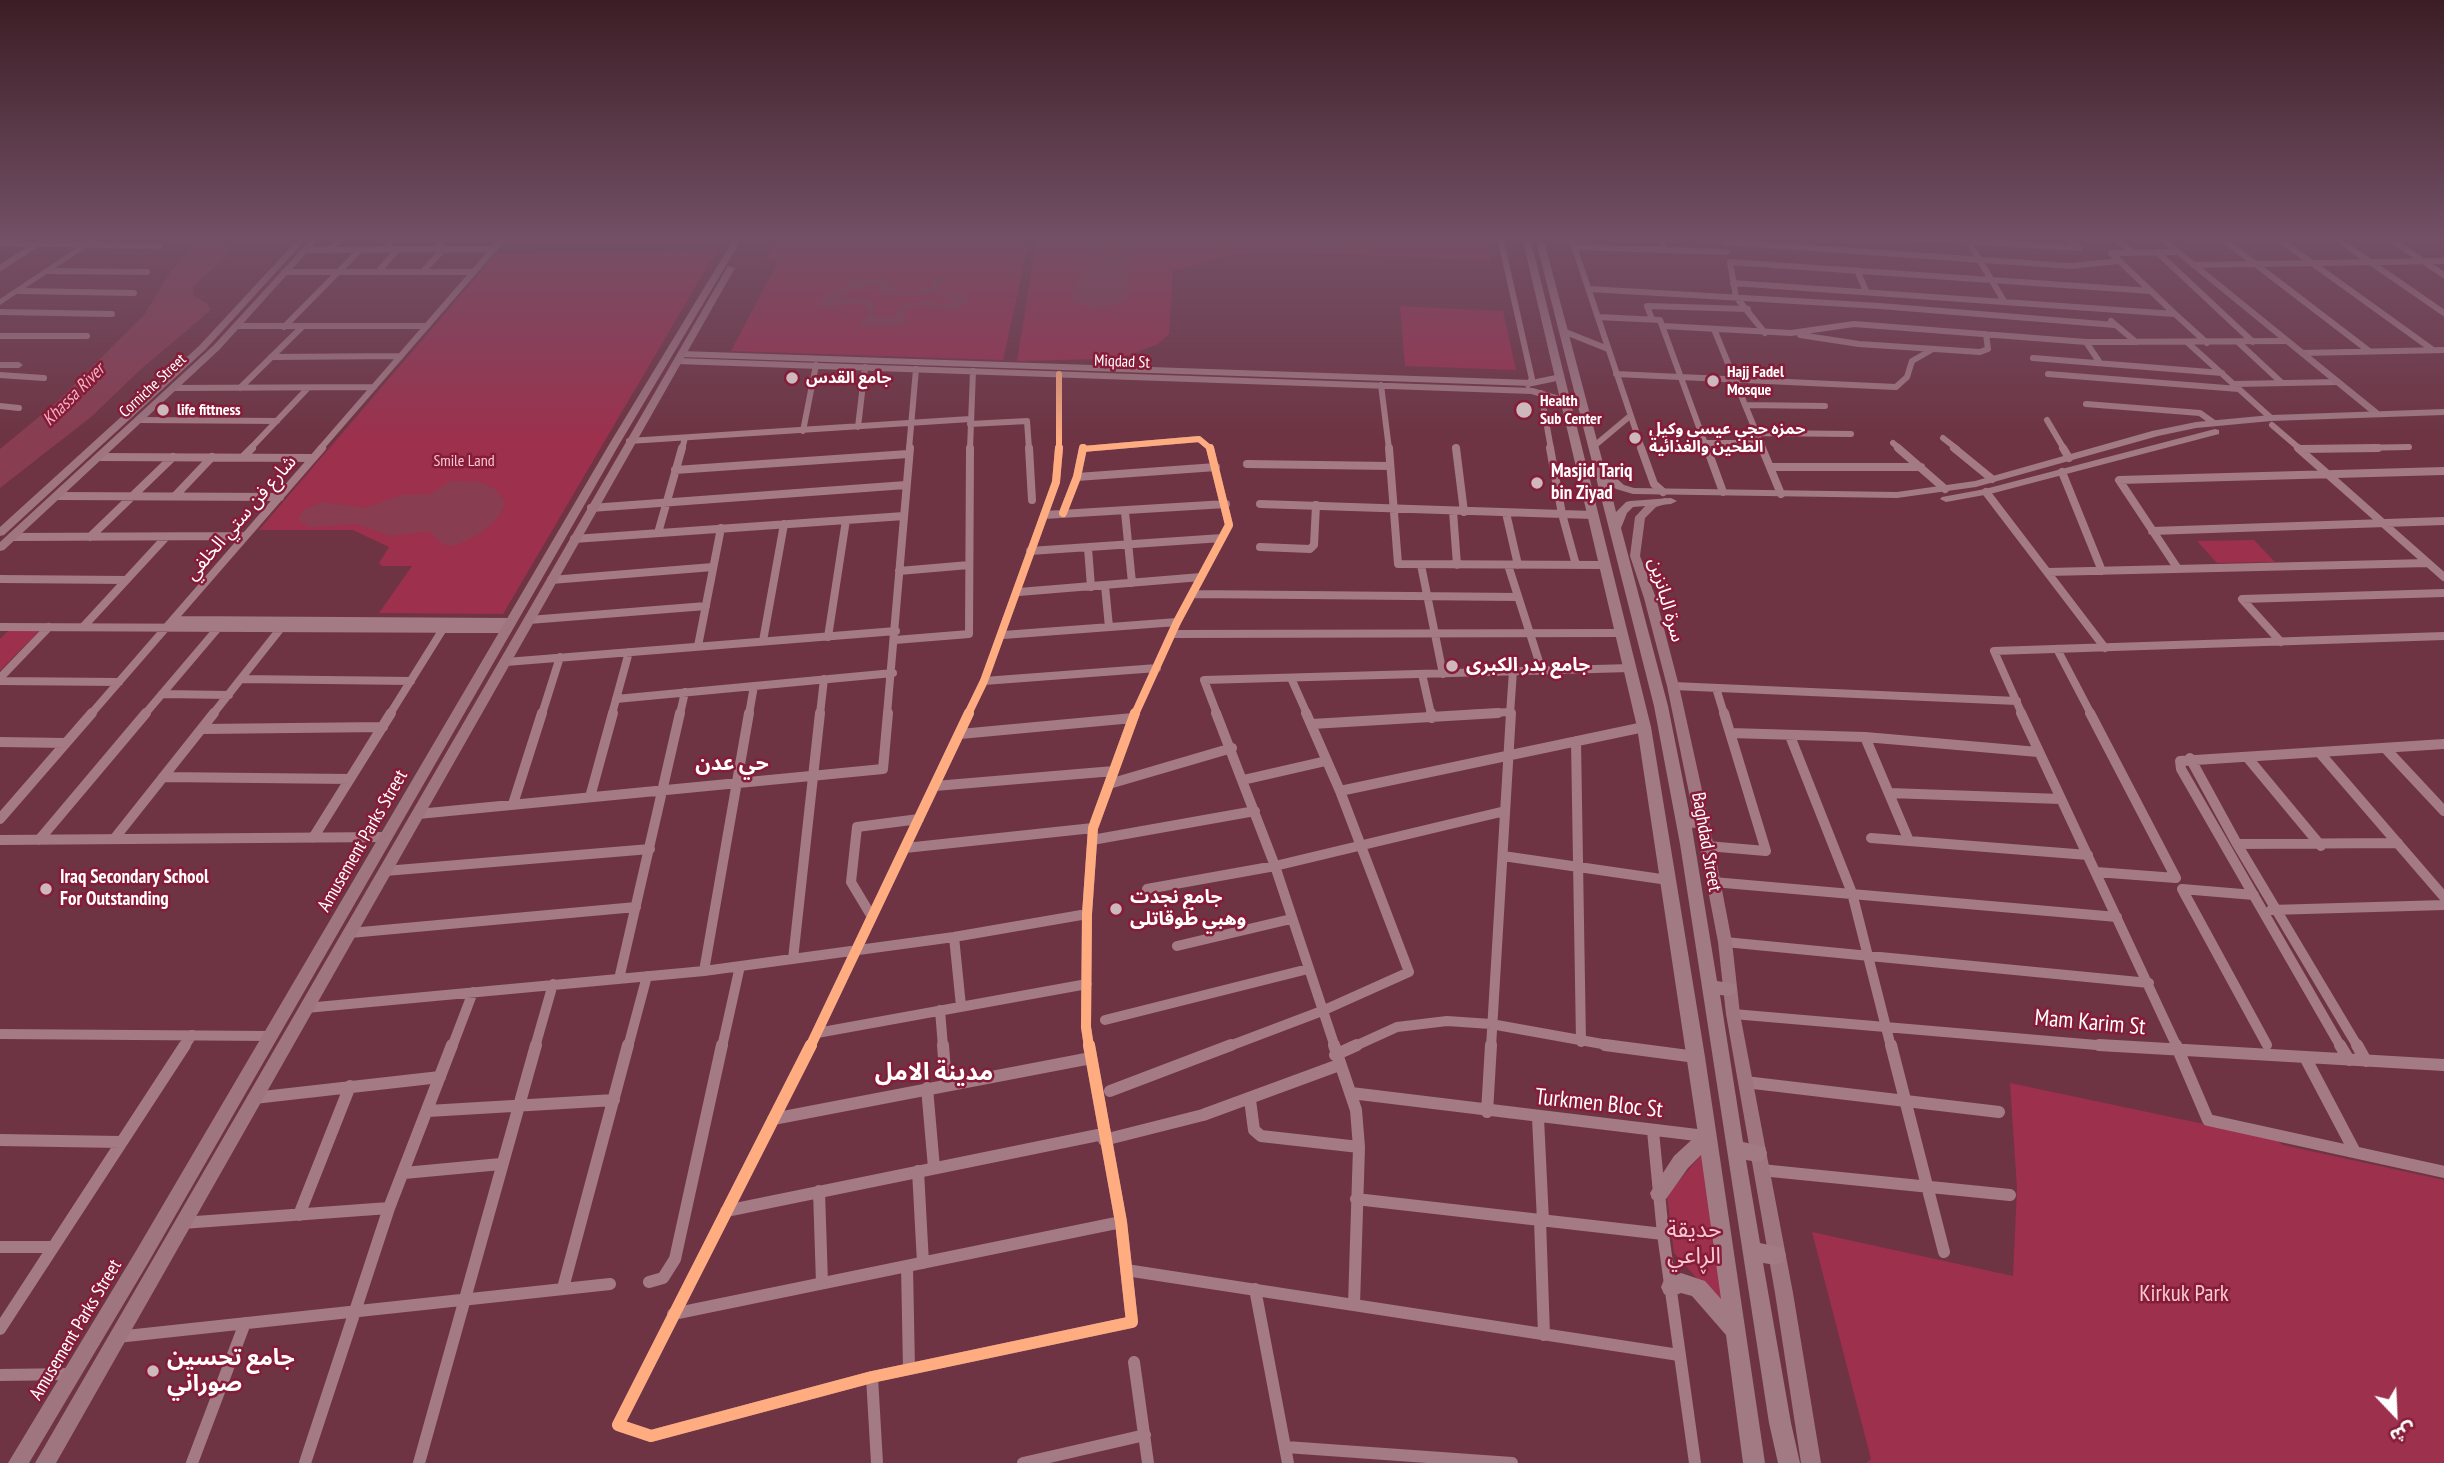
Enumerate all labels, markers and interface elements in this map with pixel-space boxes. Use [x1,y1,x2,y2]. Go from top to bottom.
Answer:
street label: Corniche Street [116,350,190,422]
street label: Miqdad St [1094,351,1150,373]
water label: Khassa River [38,359,110,431]
place label: Hajj Fadel Mosque [1727,362,1784,400]
place label: جامع القدس [806,368,892,388]
marker: جامع القدس [784,370,800,386]
marker: Hajj Fadel Mosque [1705,373,1721,389]
place label: Health Sub Center [1540,391,1602,429]
place label: life fittness [177,400,241,420]
marker: Health Sub Center [1514,400,1534,420]
marker: life fittness [155,402,171,418]
place label: حمزه حجي عيسى وكيل الطحين والغذائية [1649,419,1805,457]
marker: حمزه حجي عيسى وكيل الطحين والغذائية [1627,430,1643,446]
street label: شارع فن ستي الخلفي [181,451,301,585]
park label: Smile Land [433,451,495,471]
place label: Masjid Tariq bin Ziyad [1551,461,1632,505]
marker: Masjid Tariq bin Ziyad [1529,475,1545,491]
street label: سرة البانزين [1643,555,1689,645]
place label: جامع بدر الكبرى [1466,655,1590,677]
marker: جامع بدر الكبرى [1444,658,1460,674]
district label: حي عدن [695,751,769,777]
street label: Amusement Parks Street [313,766,413,916]
street label: Baghdad Street [1686,791,1726,893]
place label: Iraq Secondary School For Outstanding [60,867,209,911]
marker: Iraq Secondary School For Outstanding [38,881,54,897]
place label: جامع نجدت وهبي طوقاتلى [1130,887,1246,931]
marker: جامع نجدت وهبي طوقاتلى [1108,901,1124,917]
street label: Mam Karim St [2033,1004,2147,1042]
district label: مدينة الامل [875,1059,993,1087]
street label: Turkmen Bloc St [1534,1084,1664,1124]
park label: حدیقة الڕاعي [1666,1216,1722,1270]
street label: Amusement Parks Street [25,1256,127,1404]
park label: Kirkuk Park [2139,1280,2229,1308]
place label: جامع تحسين صوراني [167,1344,295,1398]
marker: جامع تحسين صوراني [145,1363,161,1379]
north arrow [2360,1379,2430,1449]
text: ش [2387,1417,2420,1449]

